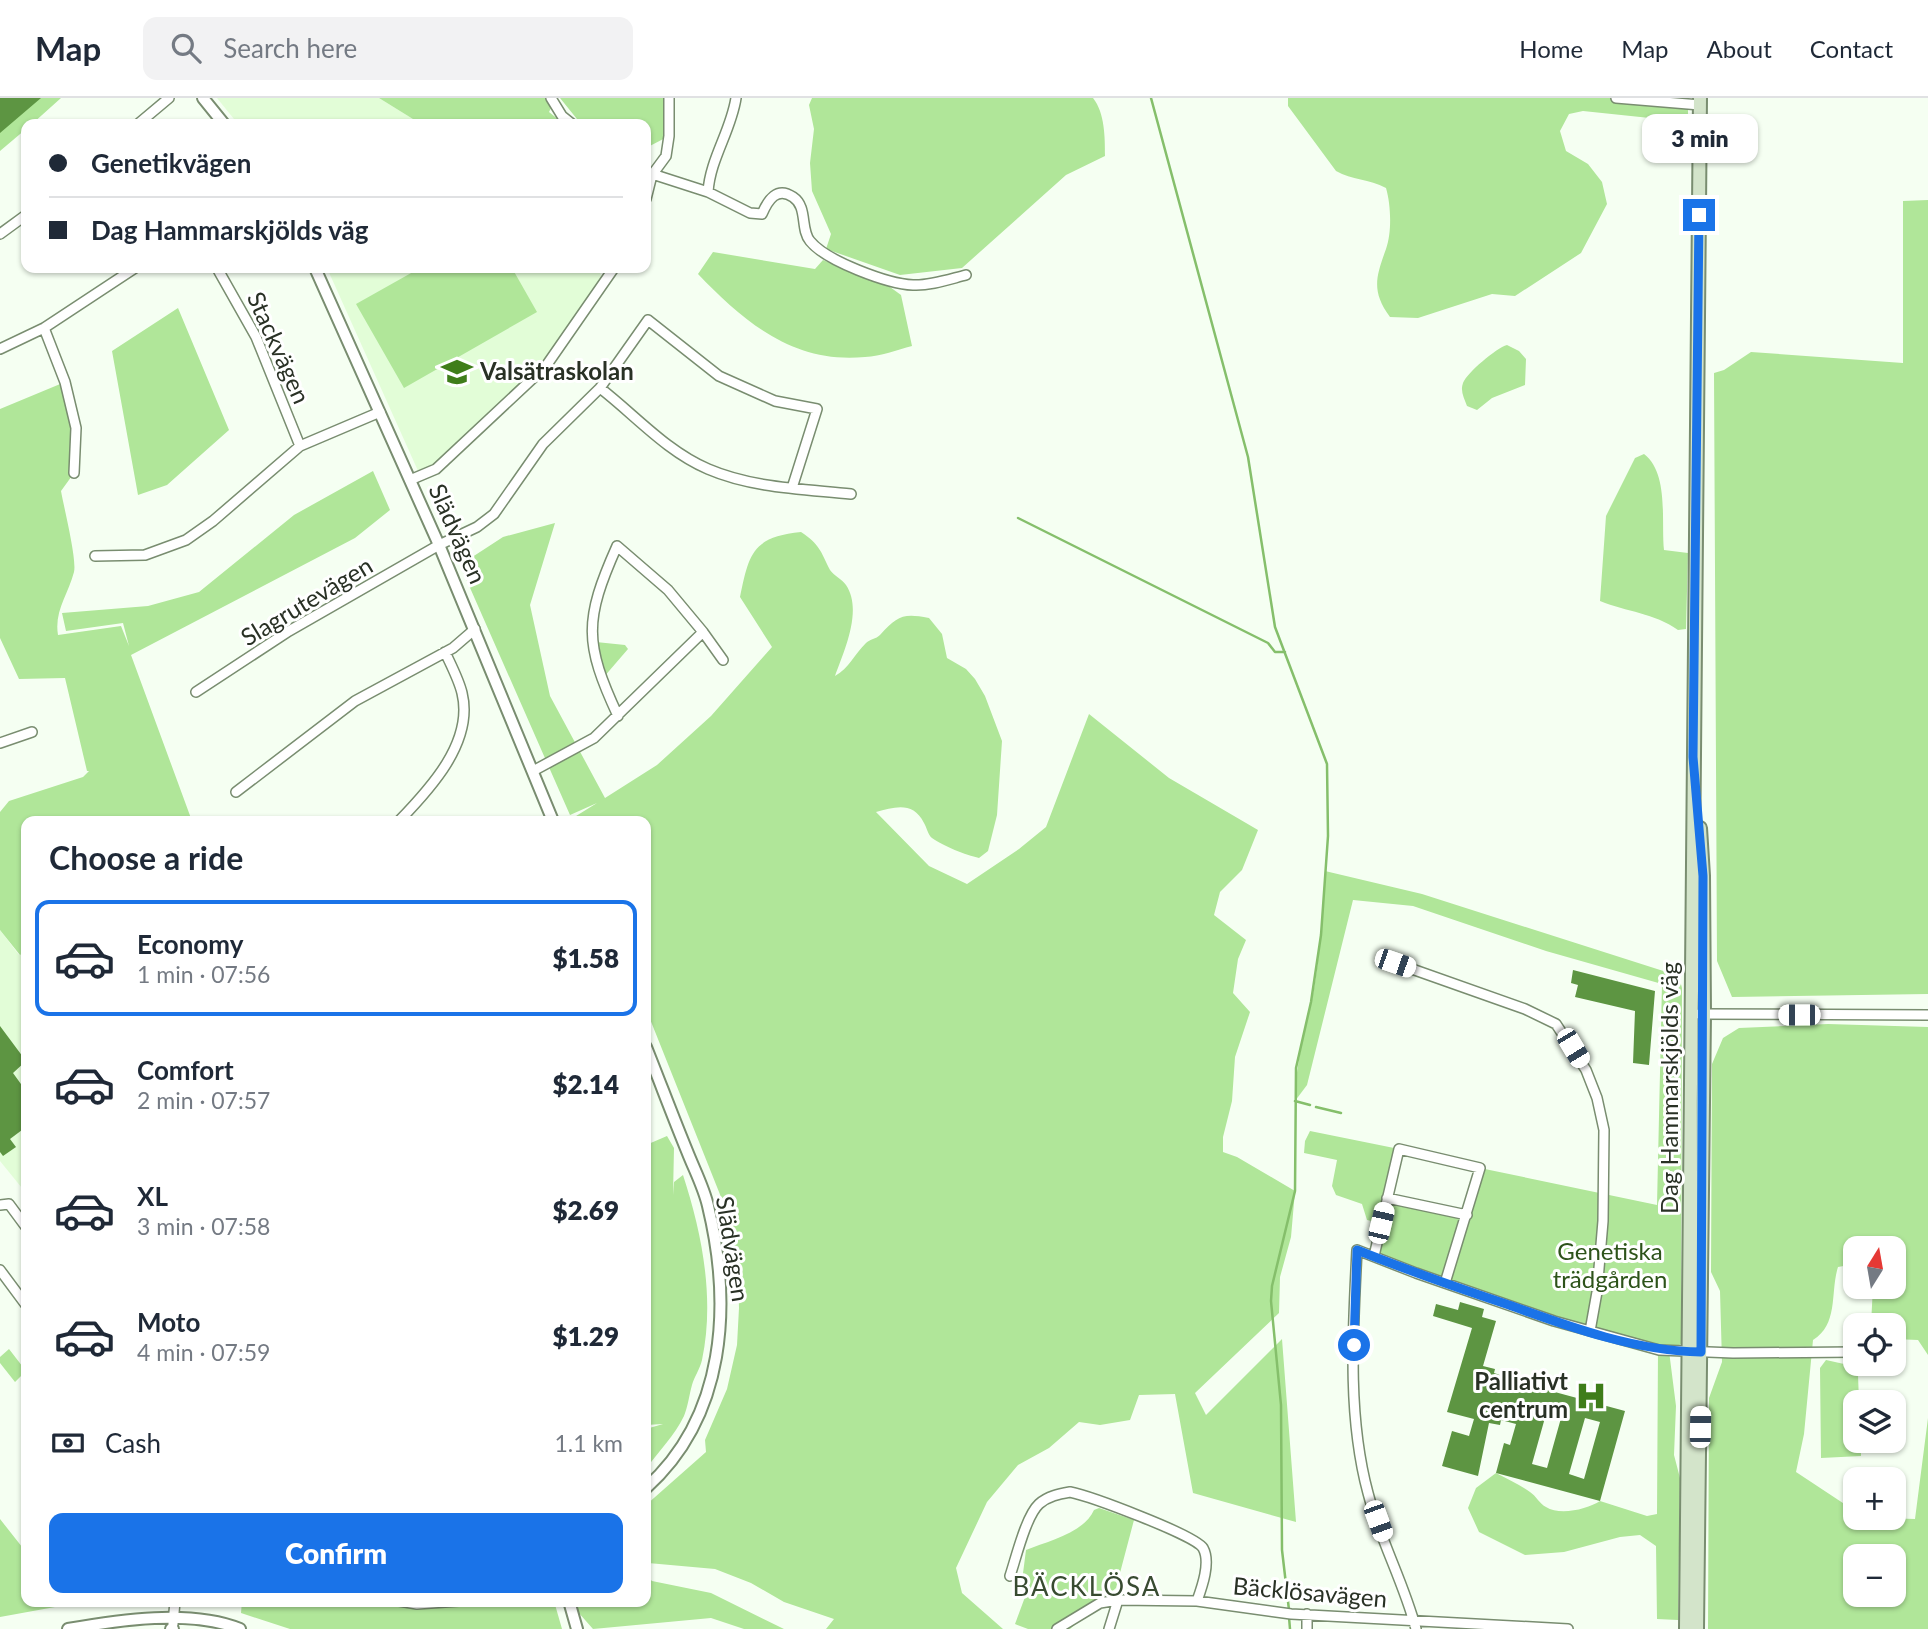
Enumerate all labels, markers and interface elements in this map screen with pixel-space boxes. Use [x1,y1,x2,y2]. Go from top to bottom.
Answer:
search box [143,17,633,80]
text: Map [35,28,101,68]
icon: search [167,29,205,67]
text: Search here [223,32,357,64]
text: Home [1519,34,1583,63]
text: Map [1621,34,1669,63]
text: About [1707,34,1772,63]
text: Contact [1810,34,1893,63]
callout: 3 min [1641,114,1757,162]
text: 3 min [1671,124,1729,152]
text: Genetikvägen [91,147,251,179]
route end [1683,199,1715,231]
text: Dag Hammarskjölds väg [91,214,369,246]
street label: Stackvägen [242,287,317,408]
school or university icon: Valsätraskolan [440,355,474,389]
place label: Valsätraskolan [479,356,634,385]
street label: Slädvägen [424,479,493,588]
street label: Slagrutevägen [235,550,377,651]
text: Choose a ride [49,838,243,877]
icon: car [53,927,116,990]
text: Economy [137,928,243,960]
text: $1.58 [552,942,619,974]
car [1372,946,1419,980]
text: 1 min · 07:56 [137,960,270,988]
street label: Dag Hammarskjölds väg [1654,962,1683,1214]
car [1779,1005,1821,1026]
car [1554,1025,1593,1071]
icon: car [53,1053,116,1116]
text: Comfort [137,1054,234,1086]
text: $2.14 [552,1068,619,1100]
text: 2 min · 07:57 [137,1086,270,1114]
icon: car [53,1179,116,1242]
text: XL [137,1180,168,1212]
text: $2.69 [552,1194,619,1226]
street label: Slädvägen [711,1194,756,1304]
car [1367,1200,1396,1246]
text: 3 min · 07:58 [137,1212,270,1240]
park label: Genetiska trädgården [1553,1236,1667,1293]
north arrow [1843,1236,1906,1298]
map controls [1843,1236,1906,1607]
icon: car [53,1305,116,1368]
text: Moto [137,1306,200,1338]
button: locate [1843,1313,1906,1376]
text: $1.29 [552,1320,619,1352]
route start [1338,1329,1370,1361]
text: 4 min · 07:59 [137,1338,270,1366]
place label: Palliativt centrum [1474,1366,1568,1423]
hospital icon: Palliativt centrum [1574,1379,1608,1413]
button: layers [1843,1390,1906,1453]
car [1690,1406,1711,1448]
icon: cash [49,1424,87,1462]
text: Cash [105,1427,161,1459]
text: 1.1 km [554,1429,623,1457]
button: + [1843,1467,1906,1530]
car [1361,1498,1396,1544]
button: Confirm [49,1513,623,1593]
button: − [1843,1544,1906,1607]
district label: BÄCKLÖSA [1013,1570,1161,1602]
street label: Bäcklösavägen [1232,1570,1388,1613]

